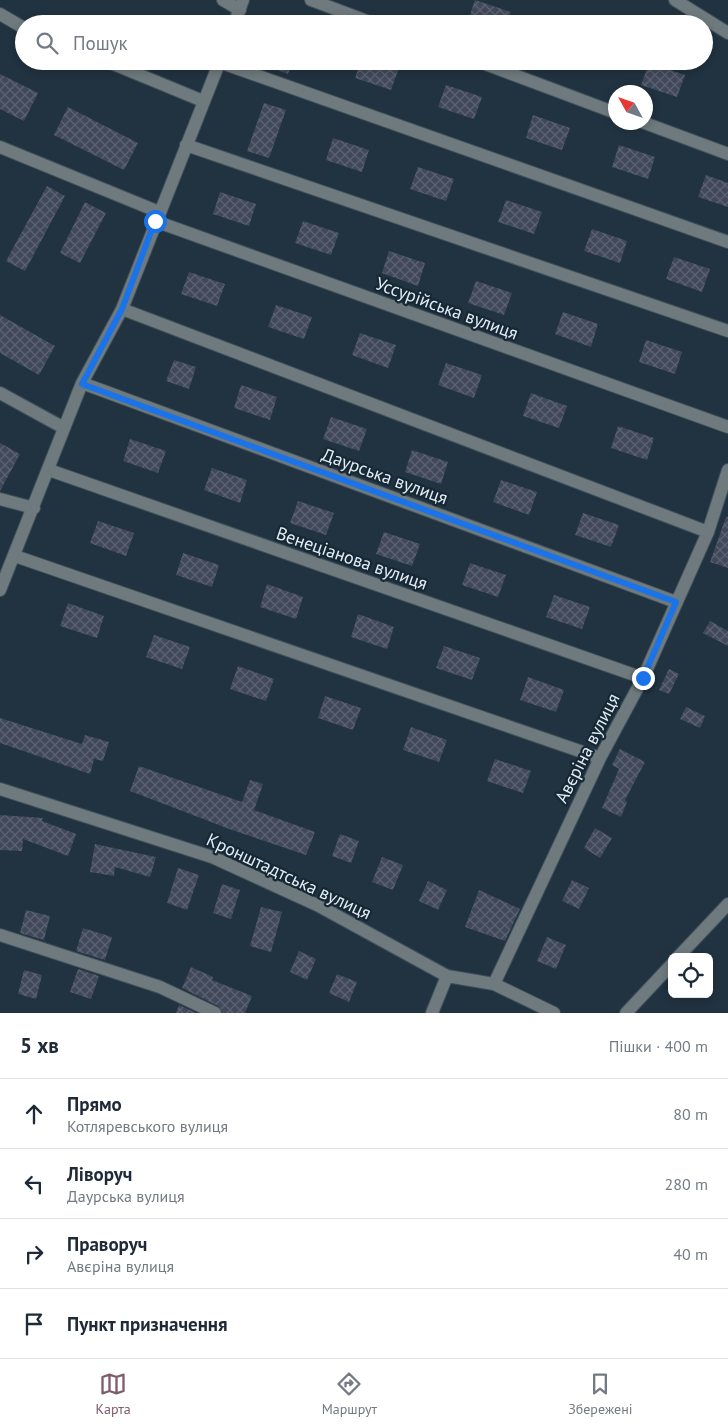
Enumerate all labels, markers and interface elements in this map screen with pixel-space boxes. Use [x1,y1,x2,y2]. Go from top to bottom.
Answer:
search box [15,15,713,70]
icon: search [33,29,61,57]
text: Пошук [73,31,128,55]
north arrow [608,85,653,130]
route start [144,210,167,233]
street label: Уссурійська вулиця [372,271,522,345]
street label: Даурська вулиця [319,443,451,509]
street label: Венеціанова вулиця [273,521,431,595]
route end [632,667,655,690]
street label: Авєріна вулиця [549,689,625,807]
street label: Кронштадтська вулиця [203,828,375,924]
map controls [668,953,713,998]
button: locate [668,953,713,998]
text: 5 хв [20,1032,59,1059]
text: Пішки · 400 m [609,1036,708,1056]
text: Прямо [67,1092,122,1116]
icon: ahead [20,1100,48,1128]
text: 80 m [673,1104,708,1124]
text: Котляревського вулиця [67,1116,228,1136]
text: Ліворуч [67,1162,132,1186]
icon: left [20,1170,48,1198]
text: 280 m [665,1174,708,1194]
text: Даурська вулиця [67,1186,185,1206]
text: Праворуч [67,1232,147,1256]
icon: right [20,1240,48,1268]
text: 40 m [673,1244,708,1264]
text: Авєріна вулиця [67,1256,174,1276]
icon: arrive [20,1310,48,1338]
text: Пункт призначення [67,1312,228,1336]
tab: Карта [95,1370,131,1418]
tab: Маршрут [322,1370,377,1418]
tab: Збережені [568,1370,632,1418]

